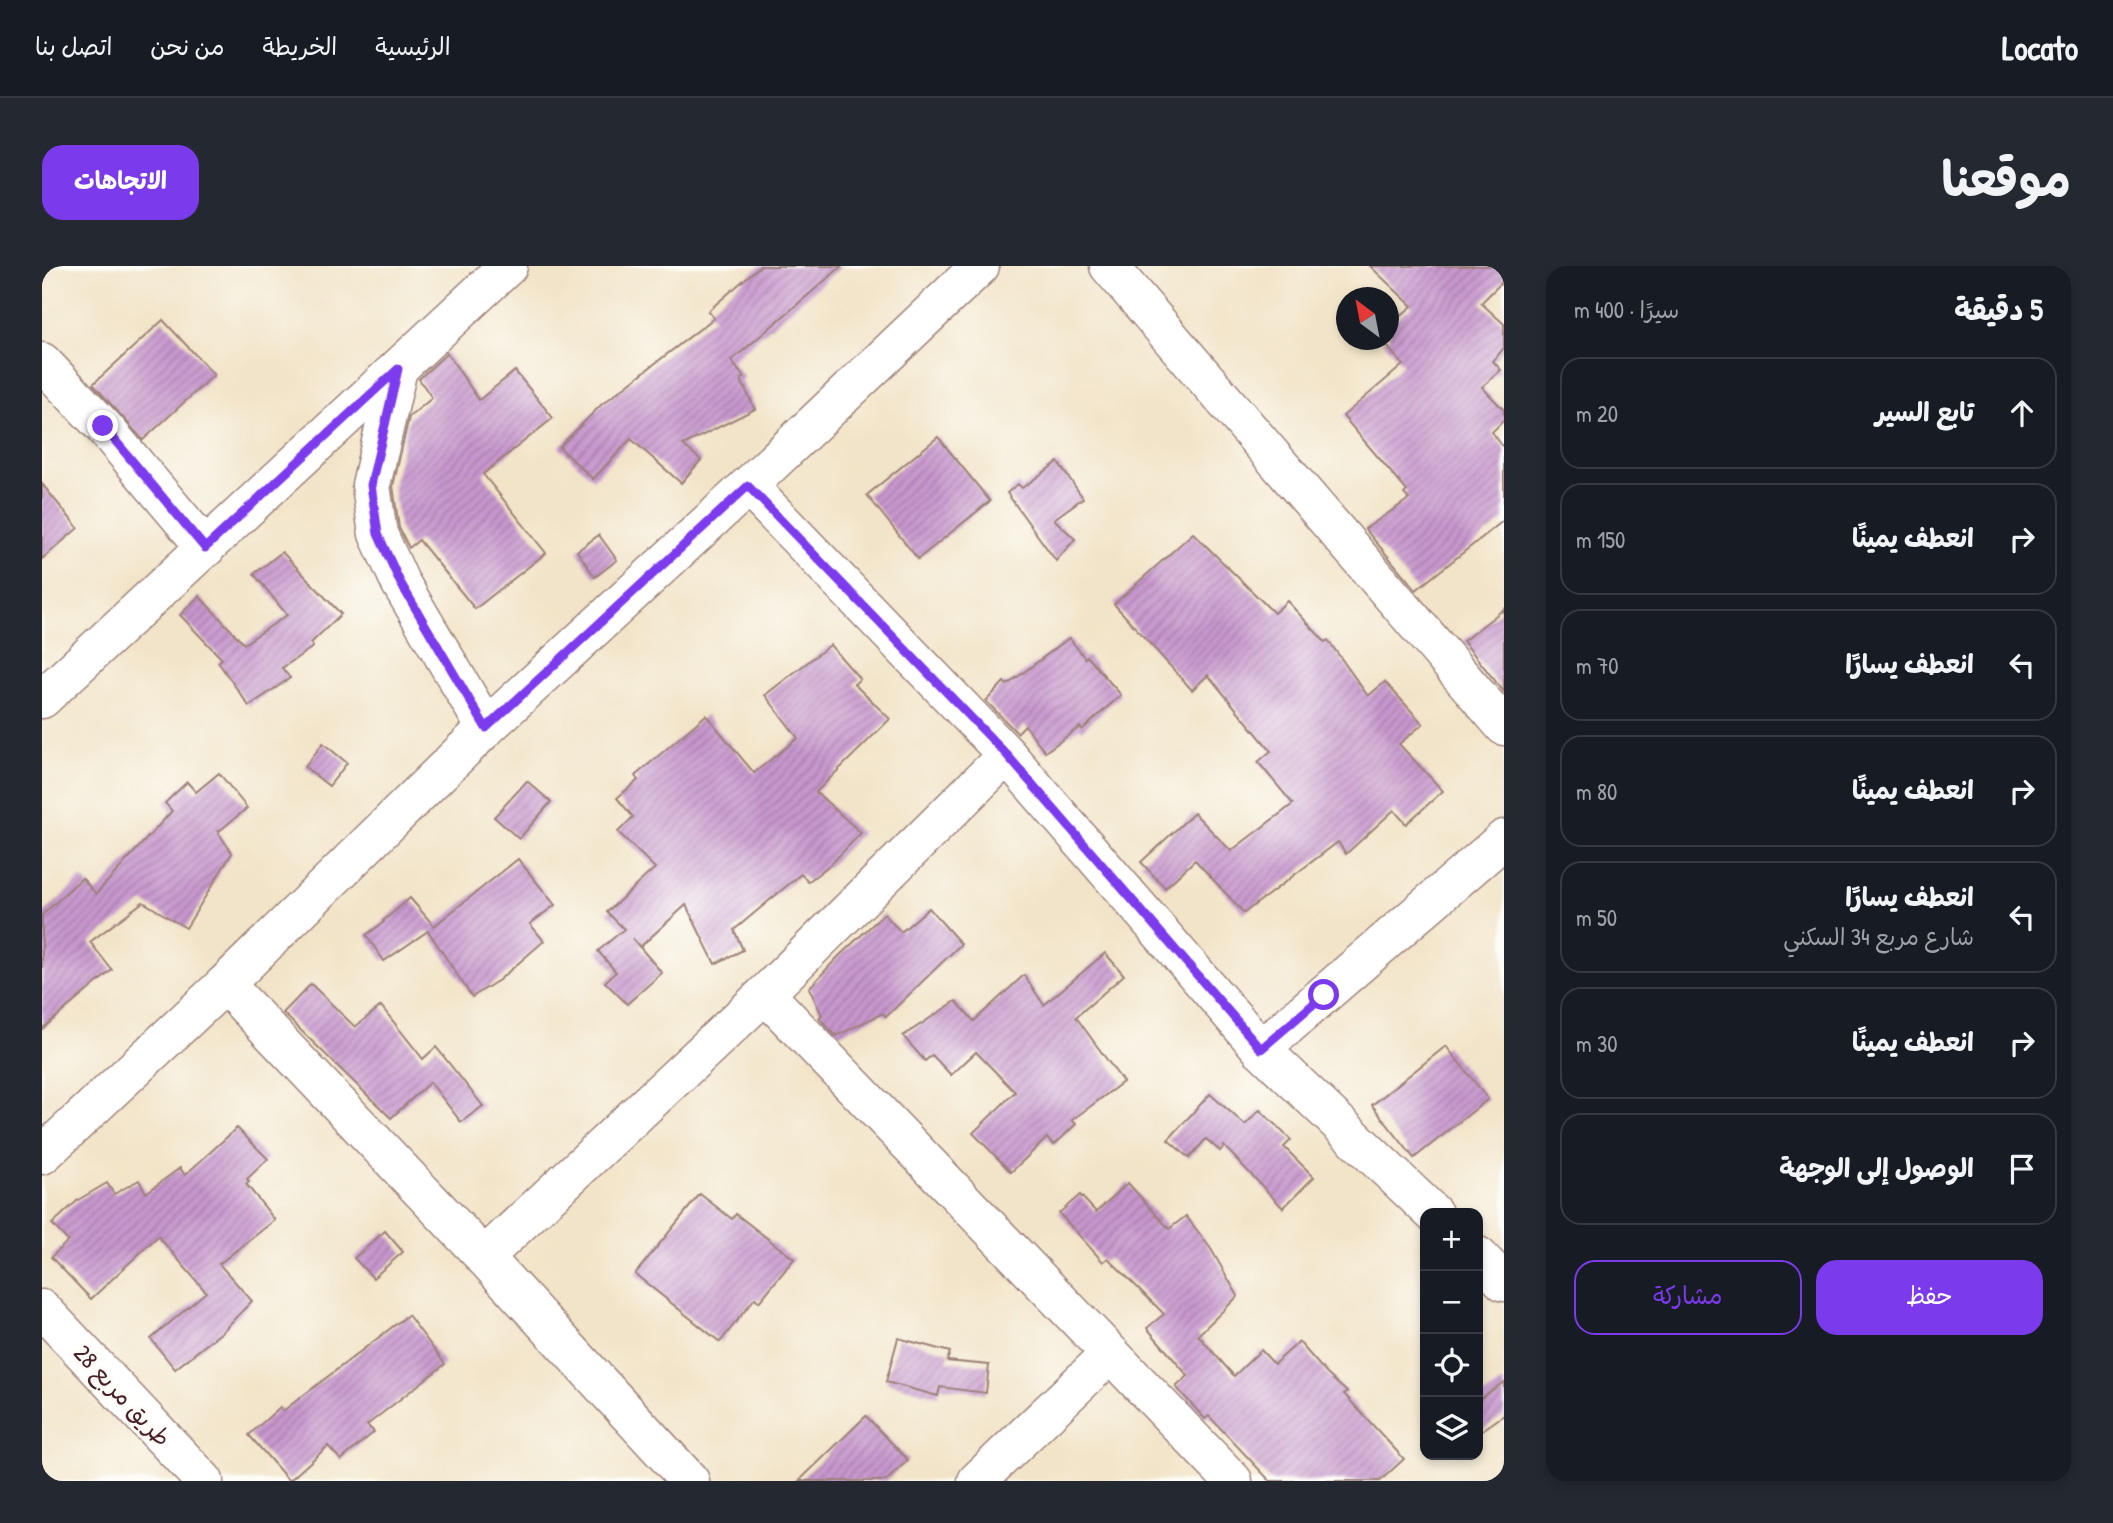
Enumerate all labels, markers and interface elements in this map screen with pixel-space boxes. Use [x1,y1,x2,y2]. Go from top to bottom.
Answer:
text: Locato [2002,26,2078,70]
text: اتصل بنا [35,30,112,62]
text: من نحن [150,30,224,62]
text: الخريطة [262,30,337,62]
text: الرئيسية [375,30,451,62]
button: الاتجاهات [42,145,199,220]
text: موقعنا [1941,145,2071,211]
north arrow [1336,287,1399,350]
text: 5 دقيقة [1954,289,2043,329]
text: سيرًا · 400 m [1574,294,1679,325]
text: تابع السير [1875,394,1974,429]
icon: ahead [2003,394,2041,432]
text: 20 m [1576,398,1618,429]
route end [87,410,118,441]
text: انعطف يمينًا [1852,520,1974,555]
icon: right [2003,520,2041,558]
text: 150 m [1576,524,1625,555]
text: انعطف يسارًا [1845,646,1974,681]
icon: left [2003,646,2041,684]
text: 70 m [1576,650,1619,681]
text: انعطف يمينًا [1852,772,1974,807]
icon: right [2003,772,2041,810]
text: 80 m [1576,776,1617,807]
text: انعطف يسارًا [1845,879,1974,914]
icon: left [2003,898,2041,936]
text: 50 m [1576,902,1617,933]
text: شارع مربع 34 السكني [1783,921,1974,952]
route start [1308,979,1339,1010]
text: انعطف يمينًا [1852,1024,1974,1059]
icon: right [2003,1024,2041,1062]
text: 30 m [1576,1028,1618,1059]
text: الوصول إلى الوجهة [1779,1150,1974,1185]
icon: arrive [2003,1150,2041,1188]
map controls [1420,1208,1483,1460]
button: + [1420,1208,1483,1271]
button: مشاركة [1574,1260,1802,1335]
button: حفظ [1816,1260,2043,1335]
button: − [1420,1271,1483,1334]
button: locate [1420,1334,1483,1397]
street label: طريق مربع 28 [66,1337,179,1454]
button: layers [1420,1397,1483,1460]

